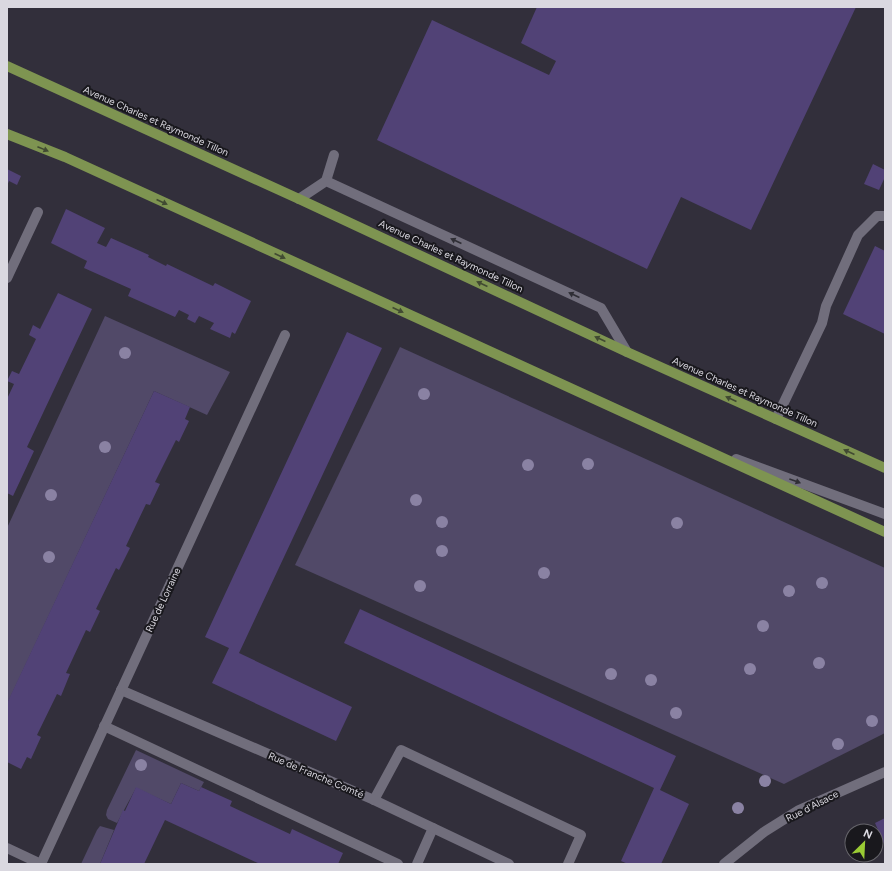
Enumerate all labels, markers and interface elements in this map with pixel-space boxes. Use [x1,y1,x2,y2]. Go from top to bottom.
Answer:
street label: Avenue Charles et Raymonde Tillon [81,83,231,159]
one-way arrow [38,146,50,152]
one-way arrow [156,199,168,205]
street label: Avenue Charles et Raymonde Tillon [377,217,526,295]
one-way arrow [450,238,461,244]
one-way arrow [275,253,286,259]
one-way arrow [476,281,487,287]
one-way arrow [568,292,579,298]
one-way arrow [393,307,405,313]
one-way arrow [594,336,605,342]
street label: Avenue Charles et Raymonde Tillon [670,354,820,430]
one-way arrow [724,395,736,401]
one-way arrow [843,448,855,454]
one-way arrow [790,478,802,484]
street label: Rue de Lorraine [142,565,184,634]
street label: Rue de Franche Comté [266,749,366,801]
street label: Rue d'Alsace [784,787,841,825]
north arrow [844,823,884,863]
text: N [861,827,874,842]

